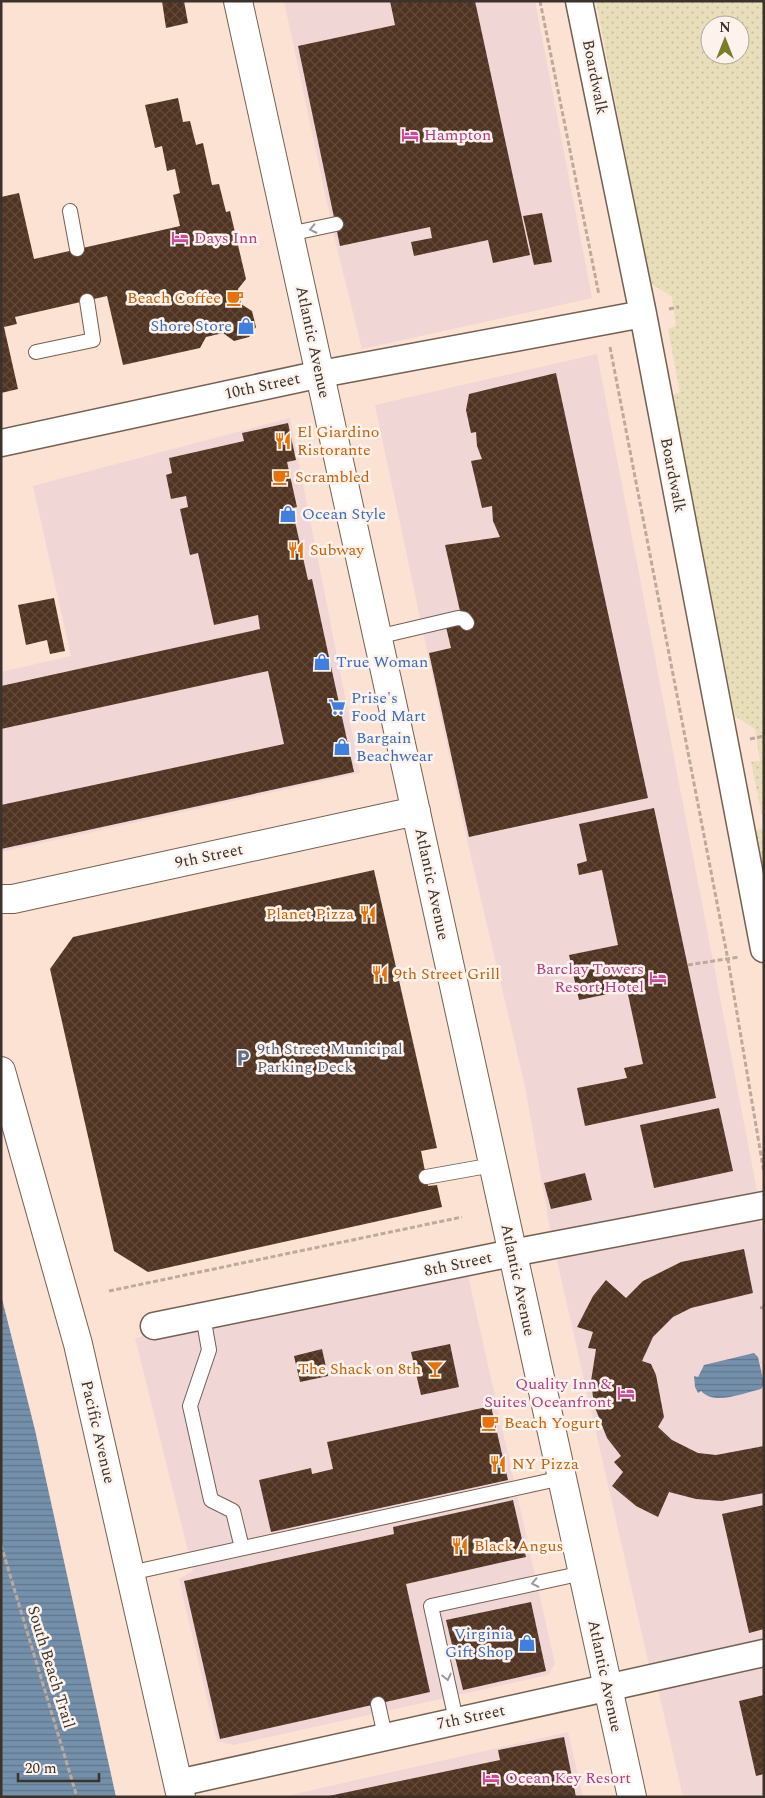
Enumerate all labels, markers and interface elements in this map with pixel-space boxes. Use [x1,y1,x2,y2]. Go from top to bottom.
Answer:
north arrow [700,15,750,65]
text: N [719,17,731,38]
street label: Boardwalk [576,37,614,117]
place label: Hampton [424,123,491,147]
hotel icon: Hampton [400,125,420,145]
one-way arrow [308,223,317,234]
place label: Days Inn [194,226,258,250]
hotel icon: Days Inn [170,228,190,248]
street label: Atlantic Avenue [289,284,337,400]
place label: Beach Coffee [127,286,221,310]
cafe icon: Beach Coffee [225,288,245,308]
place label: Shore Store [150,314,232,338]
shop icon: Shore Store [236,316,256,336]
street label: 10th Street [222,366,302,406]
place label: El Giardino Ristorante [297,420,380,462]
restaurant icon: El Giardino Ristorante [273,431,293,451]
street label: Boardwalk [654,435,692,515]
place label: Scrambled [295,465,370,489]
cafe icon: Scrambled [271,467,291,487]
place label: Ocean Style [302,502,386,526]
shop icon: Ocean Style [278,504,298,524]
place label: Subway [310,538,365,562]
restaurant icon: Subway [286,540,306,560]
place label: True Woman [336,650,428,674]
shop icon: True Woman [312,652,332,672]
place label: Prise's Food Mart [351,686,426,728]
supermarket icon: Prise's Food Mart [327,697,347,717]
place label: Bargain Beachwear [356,726,433,768]
shop icon: Bargain Beachwear [332,737,352,757]
street label: Atlantic Avenue [408,826,456,942]
street label: 9th Street [173,837,246,875]
place label: Planet Pizza [266,902,354,926]
restaurant icon: Planet Pizza [358,904,378,924]
place label: Barclay Towers Resort Hotel [536,957,644,999]
place label: 9th Street Grill [394,962,500,986]
restaurant icon: 9th Street Grill [370,964,390,984]
hotel icon: Barclay Towers Resort Hotel [648,968,668,988]
place label: 9th Street Municipal Parking Deck [257,1037,403,1079]
parking icon: 9th Street Municipal Parking Deck [233,1048,253,1068]
street label: Atlantic Avenue [494,1222,542,1338]
street label: 8th Street [422,1245,495,1283]
place label: The Shack on 8th [298,1357,421,1381]
bar icon: The Shack on 8th [425,1359,445,1379]
place label: Quality Inn & Suites Oceanfront [484,1372,613,1414]
street label: Pacific Avenue [74,1378,122,1486]
hotel icon: Quality Inn & Suites Oceanfront [616,1383,636,1403]
place label: Beach Yogurt [504,1411,600,1435]
cafe icon: Beach Yogurt [480,1413,500,1433]
place label: NY Pizza [512,1452,579,1476]
restaurant icon: NY Pizza [488,1454,508,1474]
place label: Black Angus [474,1534,563,1558]
restaurant icon: Black Angus [450,1536,470,1556]
one-way arrow [531,1577,540,1588]
street label: South Beach Trail [21,1603,81,1731]
street label: Atlantic Avenue [581,1618,629,1734]
place label: Virginia Gift Shop [445,1622,513,1664]
shop icon: Virginia Gift Shop [517,1633,537,1653]
one-way arrow [441,1673,452,1682]
street label: 7th Street [435,1698,508,1736]
scale bar [18,1750,99,1782]
text: 20 m [25,1757,57,1780]
place label: Ocean Key Resort [505,1766,631,1790]
hotel icon: Ocean Key Resort [481,1768,501,1788]

